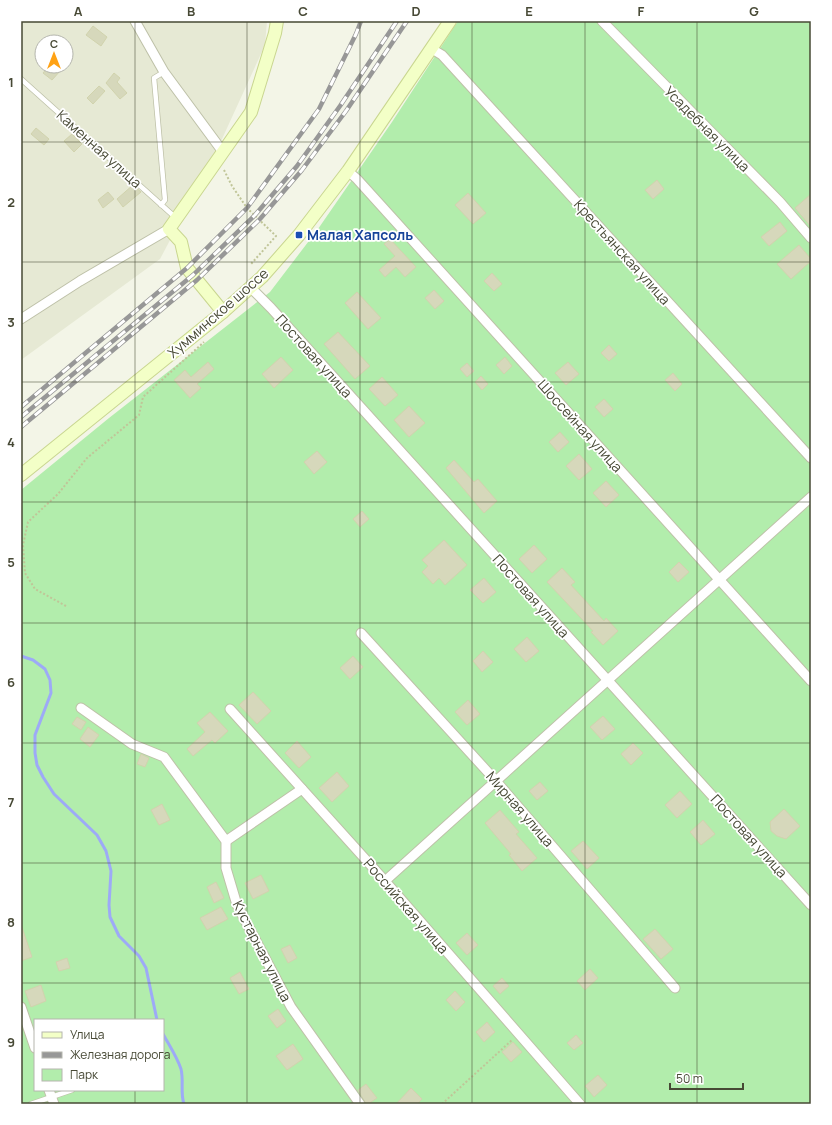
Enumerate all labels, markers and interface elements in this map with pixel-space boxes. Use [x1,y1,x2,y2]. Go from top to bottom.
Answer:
text: A [74,2,83,20]
text: B [187,2,195,20]
text: C [298,2,308,20]
text: D [411,2,421,20]
text: E [525,2,533,20]
text: F [638,2,645,20]
text: G [749,2,759,20]
north arrow [34,34,74,74]
text: С [50,36,58,51]
text: 1 [8,73,14,91]
street label: Усадебная улица [660,82,754,176]
street label: Каменная улица [53,105,146,192]
text: 2 [7,193,15,211]
street label: Крестьянская улица [570,195,675,308]
place label: Малая Хапсоль [307,225,413,244]
marker: Малая Хапсоль [294,230,304,240]
street label: Хумминское шоссе [163,264,272,362]
street label: Постовая улица [272,310,357,401]
text: 3 [7,313,15,331]
street label: Шоссейная улица [534,375,627,476]
text: 4 [7,433,15,451]
street label: Постовая улица [489,550,574,641]
text: 5 [7,553,15,571]
text: 6 [7,673,15,691]
street label: Мирная улица [482,767,558,850]
street label: Постовая улица [707,790,792,881]
text: 7 [8,793,15,811]
street label: Российская улица [360,854,453,957]
street label: Кустарная улица [229,897,296,1005]
text: 8 [7,913,15,931]
legend [34,1019,164,1091]
text: Улица [70,1026,104,1043]
text: 9 [7,1033,15,1051]
text: Железная дорога [70,1046,170,1063]
scale bar [670,1065,743,1091]
text: Парк [70,1066,99,1083]
text: 50 m [676,1070,703,1087]

